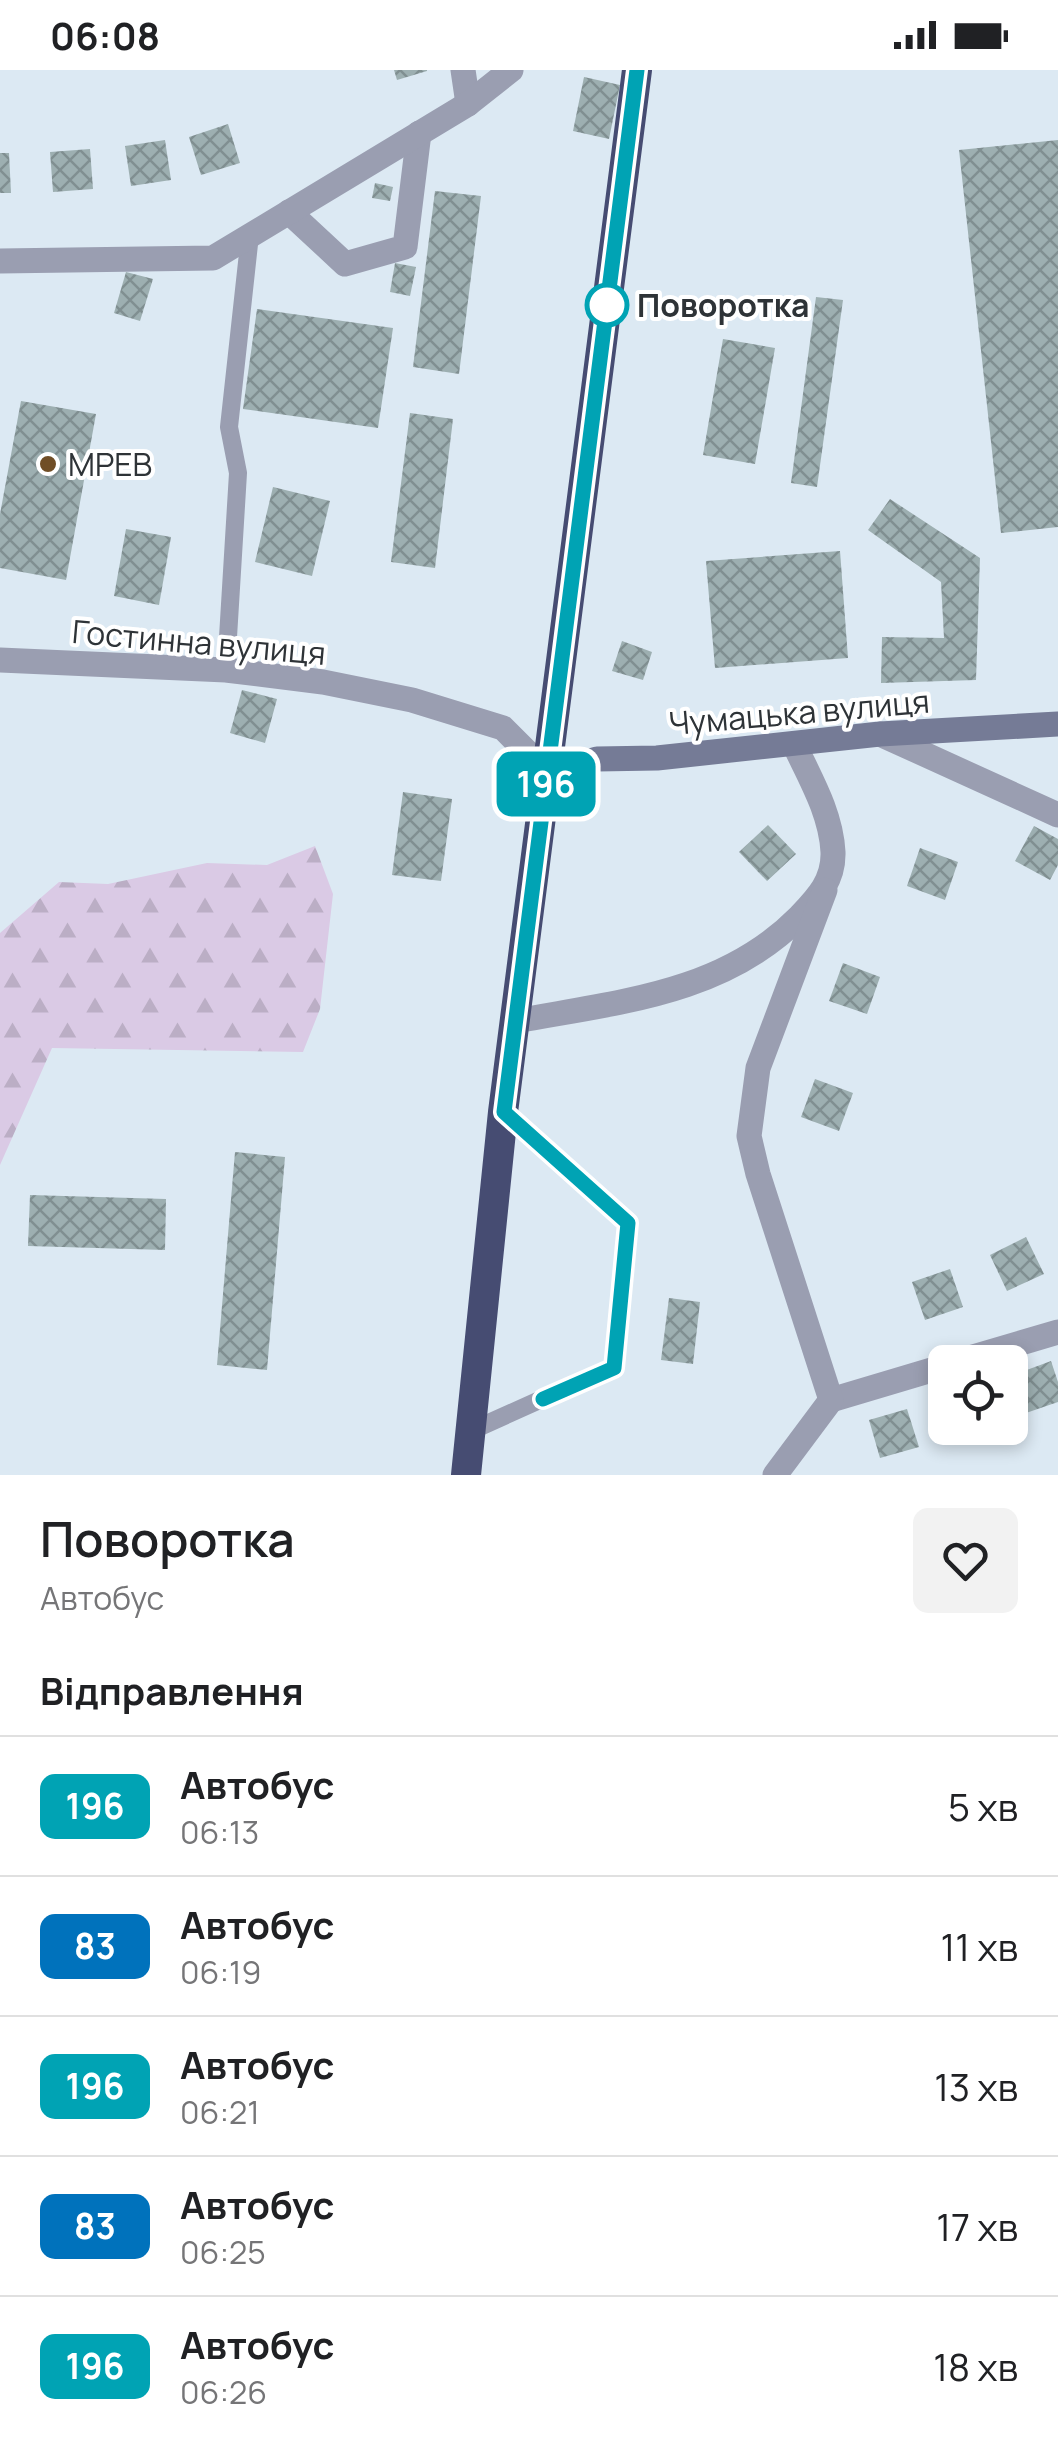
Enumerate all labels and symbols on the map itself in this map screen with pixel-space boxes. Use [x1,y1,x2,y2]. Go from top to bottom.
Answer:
place label: Поворотка [637,283,809,327]
marker: Поворотка [586,284,628,326]
place label: МРЕВ [68,442,152,486]
marker: МРЕВ [37,453,59,475]
street label: Гостинна вулиця [70,609,328,675]
street label: Чумацька вулиця [667,679,931,745]
line badge: 196 [488,752,604,816]

